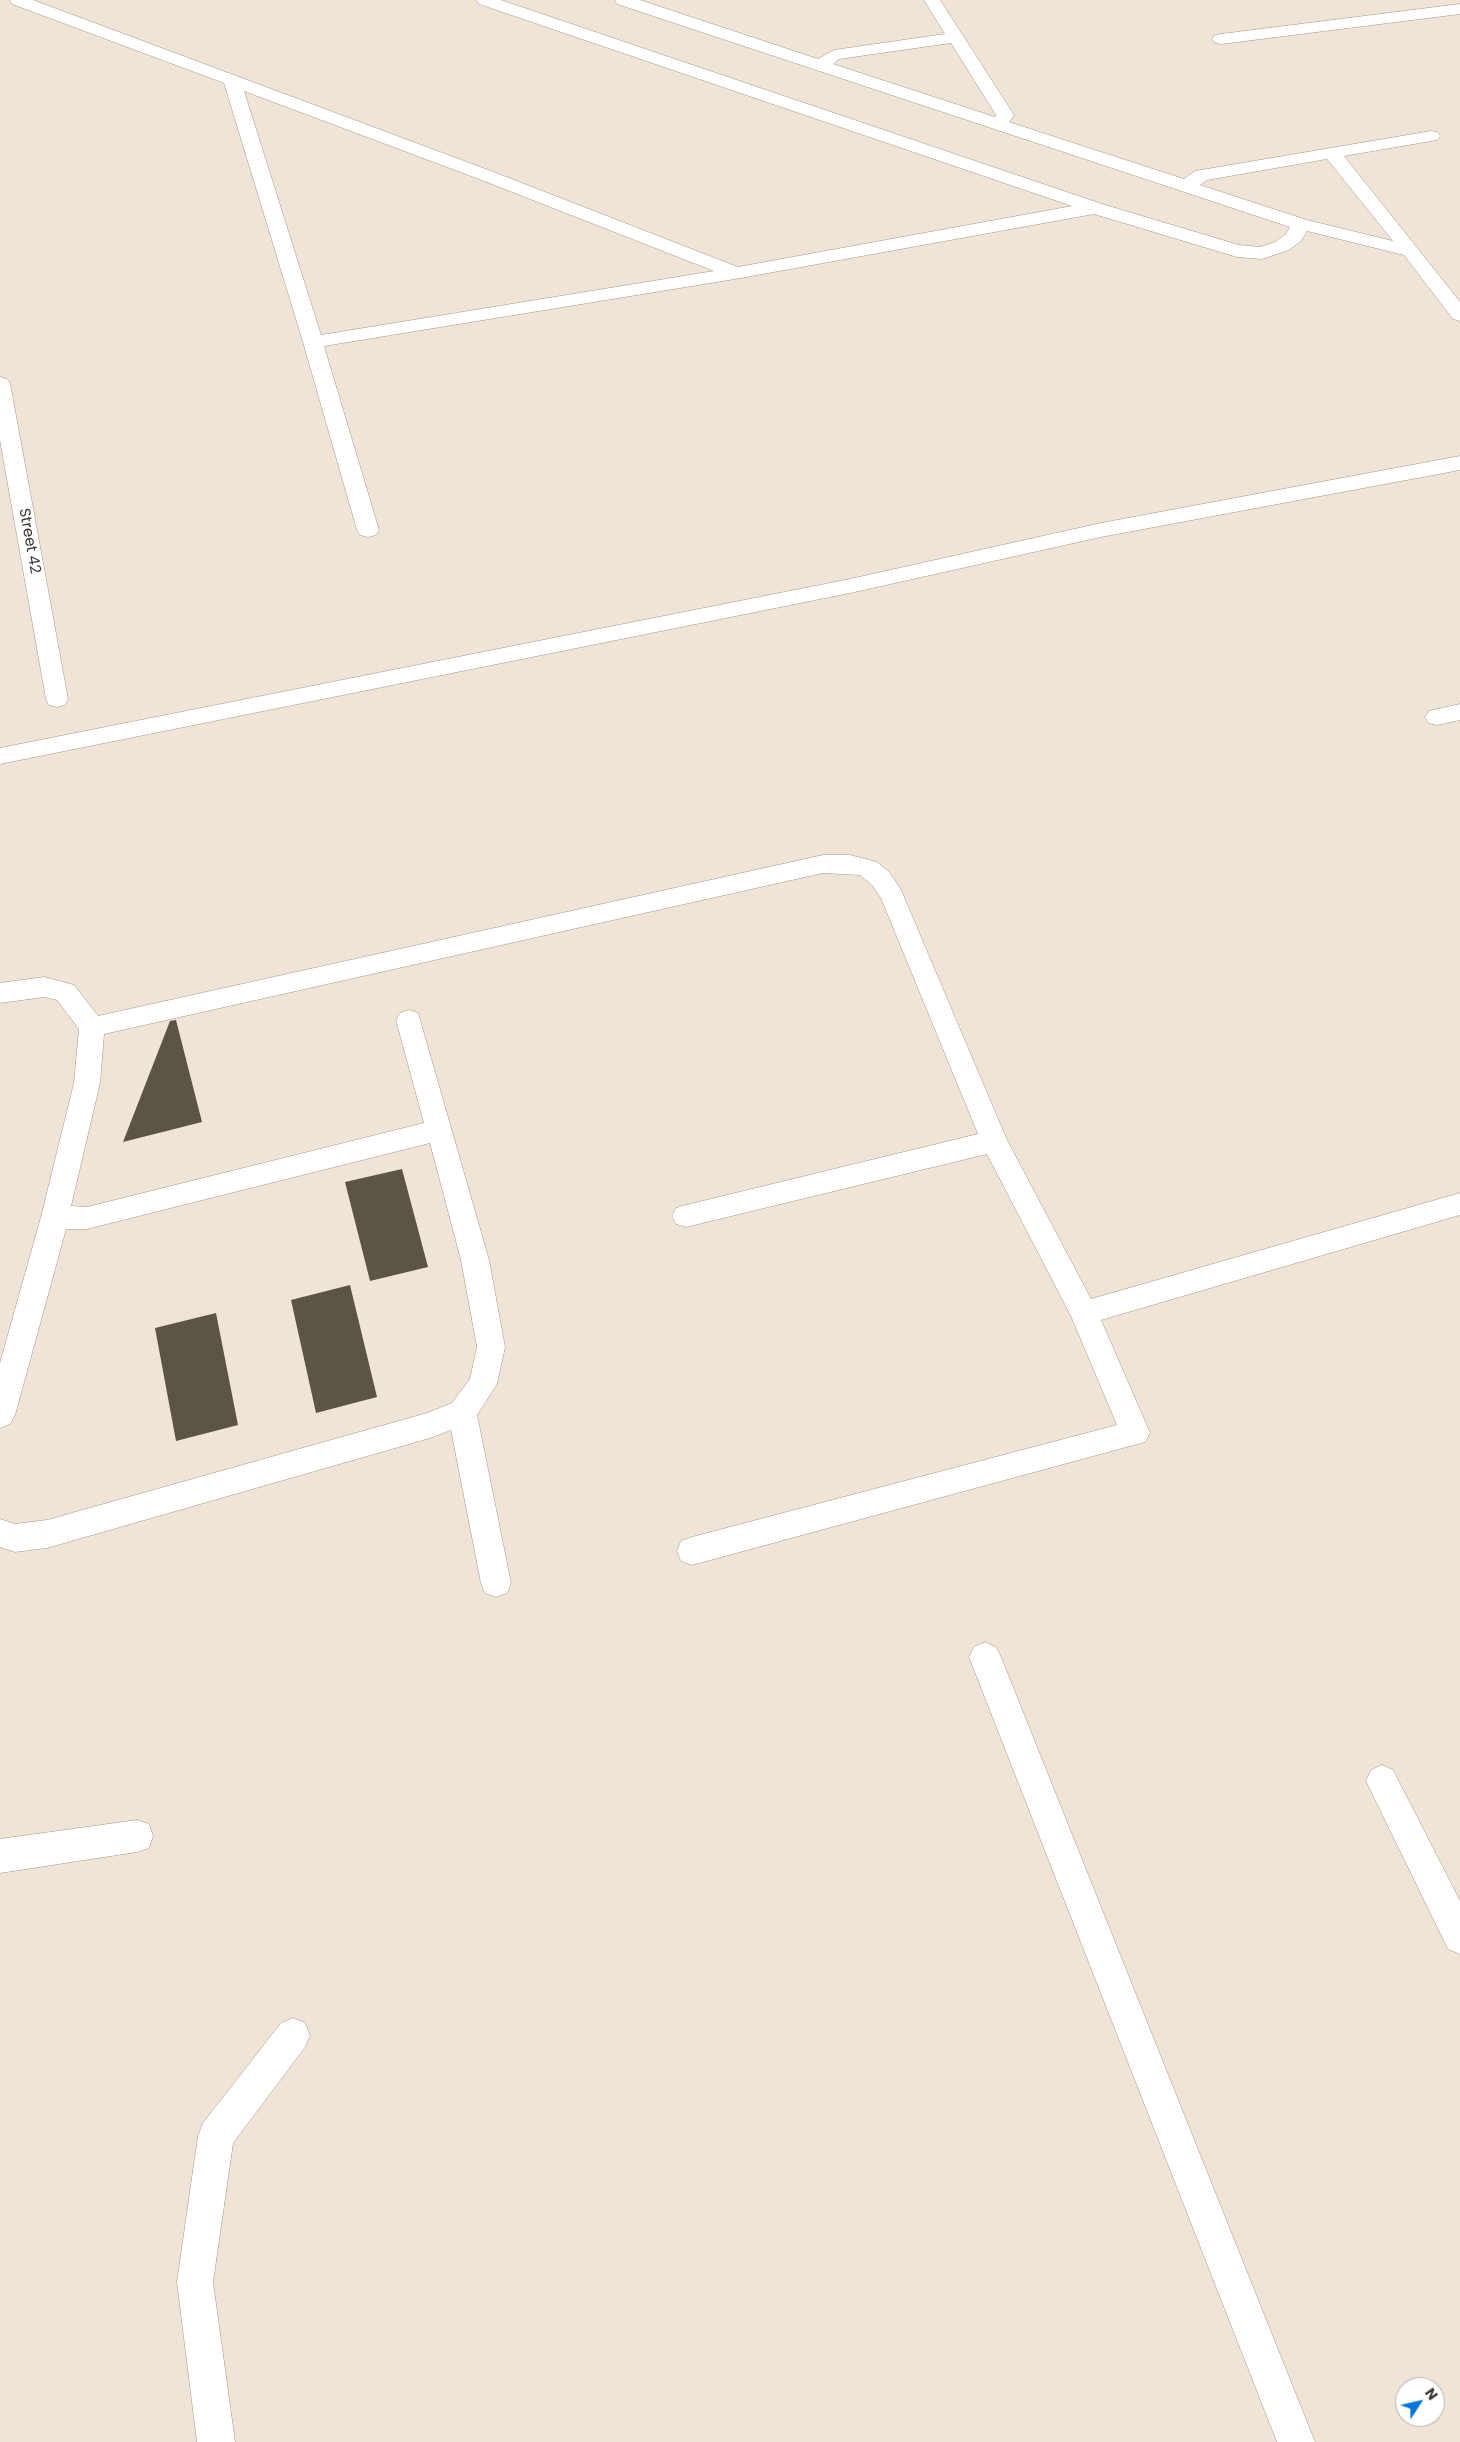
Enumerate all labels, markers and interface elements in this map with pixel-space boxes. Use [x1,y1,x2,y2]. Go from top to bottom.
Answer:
street label: Street 42 [14,507,44,575]
north arrow [1395,2377,1445,2427]
text: N [1420,2384,1443,2404]

